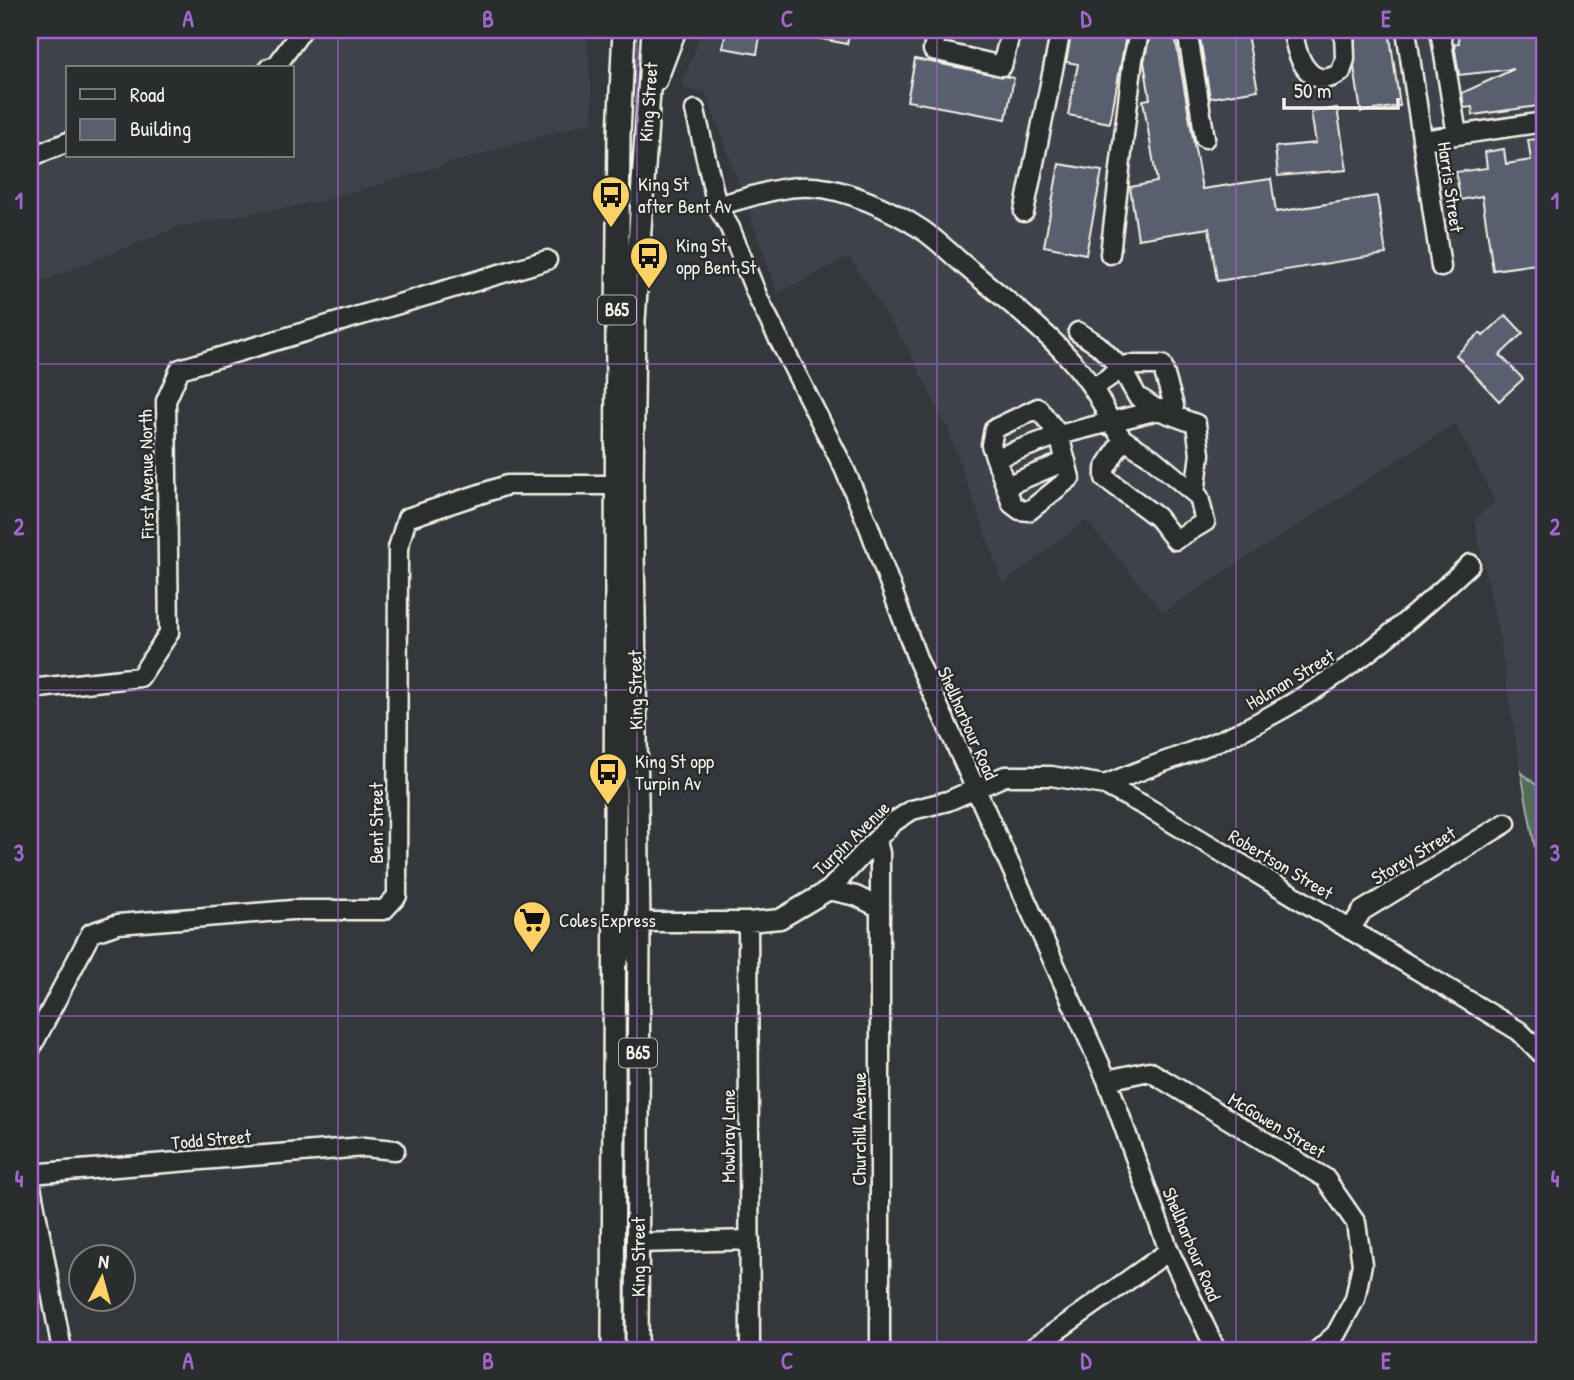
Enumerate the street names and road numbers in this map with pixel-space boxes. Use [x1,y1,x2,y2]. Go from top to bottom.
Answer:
street label: King Street [632,61,664,143]
street label: Harris Street [1432,140,1470,234]
road number: B65 [598,296,636,324]
street label: First Avenue North [132,409,160,540]
street label: Holman Street [1241,642,1340,716]
street label: King Street [621,649,649,730]
street label: Shellharbour Road [931,662,1005,784]
street label: Bent Street [363,782,389,863]
street label: Turpin Avenue [807,795,895,881]
street label: Storey Street [1366,819,1461,890]
street label: Robertson Street [1224,823,1339,906]
road number: B65 [619,1038,657,1068]
street label: Churchill Avenue [846,1072,872,1186]
street label: McGowen Street [1224,1086,1331,1164]
street label: Mowbray Lane [715,1089,741,1183]
street label: Todd Street [170,1123,252,1155]
street label: Shellharbour Road [1156,1183,1228,1305]
street label: King Street [625,1217,651,1297]

